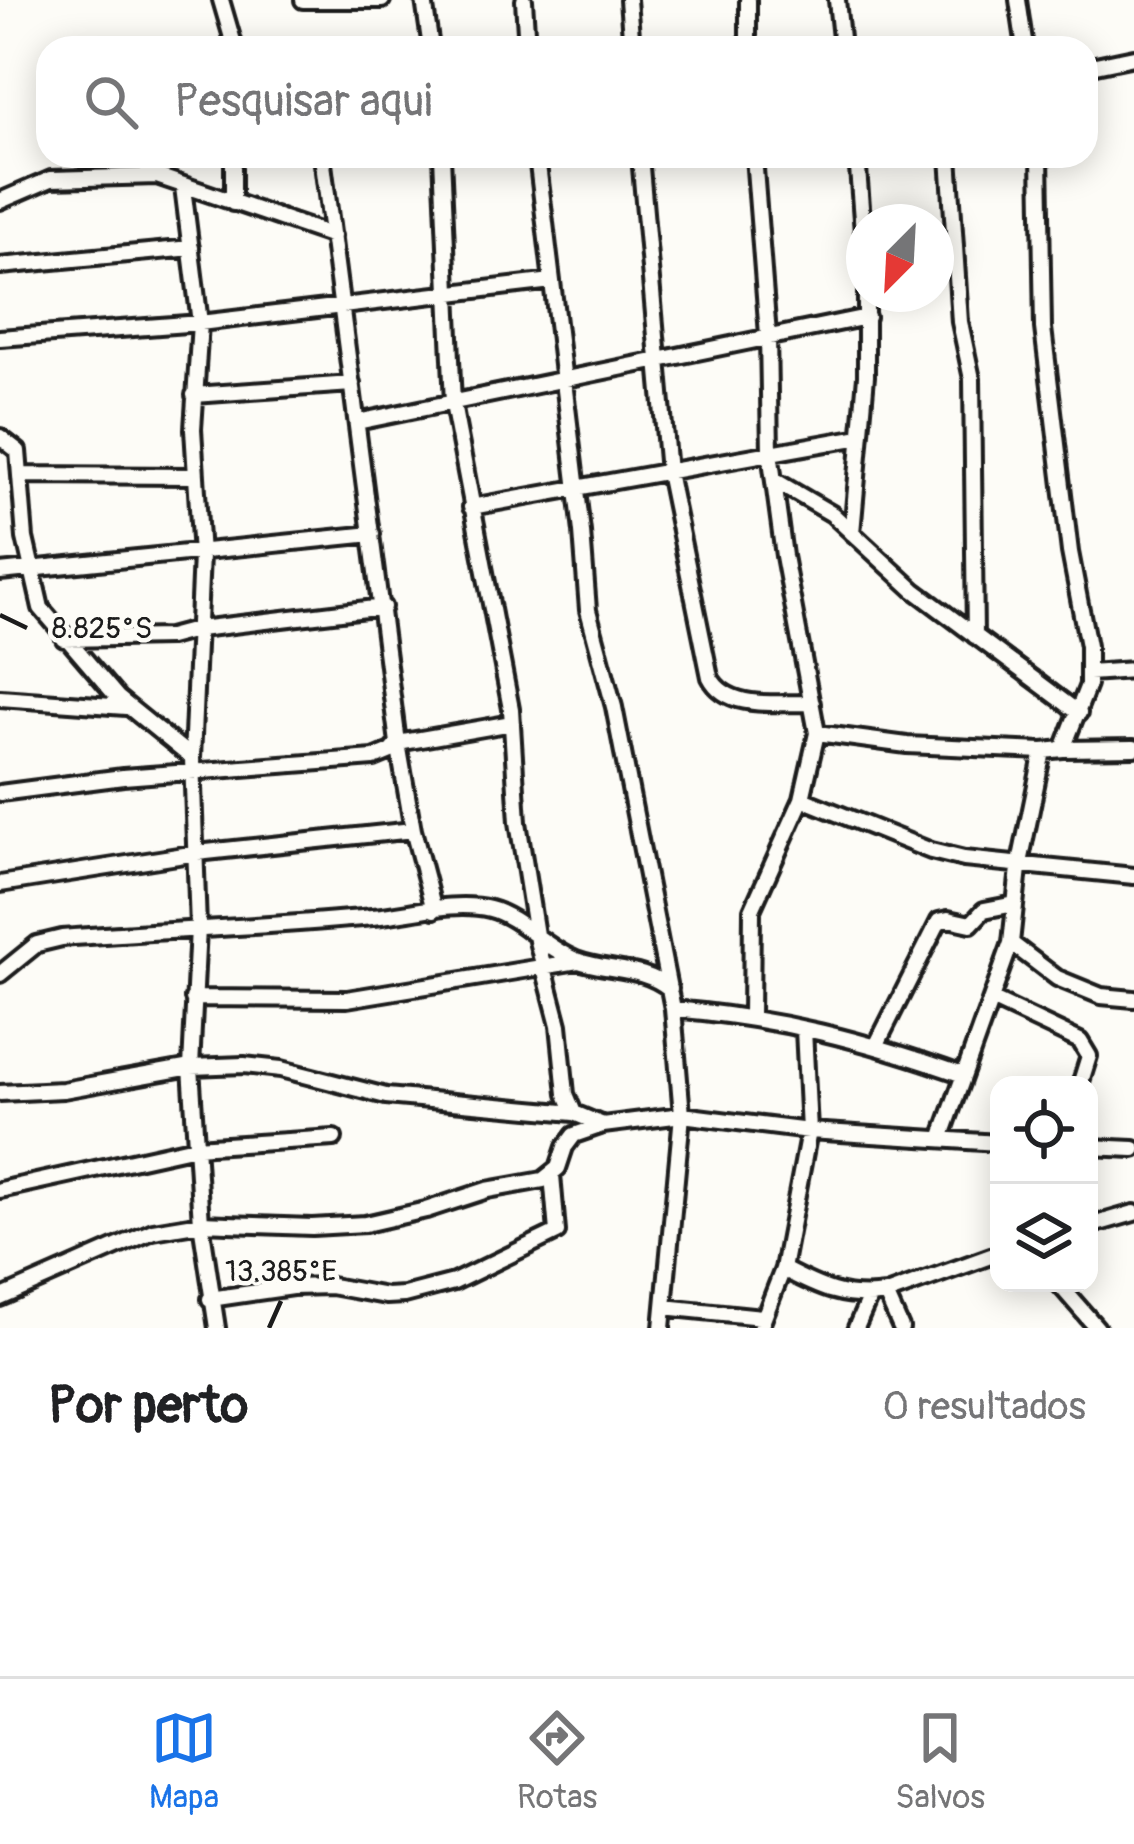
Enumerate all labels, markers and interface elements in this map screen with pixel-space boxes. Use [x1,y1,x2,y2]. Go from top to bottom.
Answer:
search box [36,36,1098,168]
icon: search [78,69,144,135]
text: Pesquisar aqui [174,74,432,130]
north arrow [846,204,954,312]
text: 8.825°S [52,610,152,647]
map controls [990,1076,1098,1292]
button: locate [990,1076,1098,1184]
button: layers [990,1184,1098,1292]
text: 13.385°E [225,1253,337,1290]
text: Por perto [48,1374,248,1438]
text: 0 resultados [882,1382,1086,1431]
tab: Mapa [149,1705,219,1818]
tab: Rotas [517,1705,597,1818]
tab: Salvos [895,1705,985,1818]

